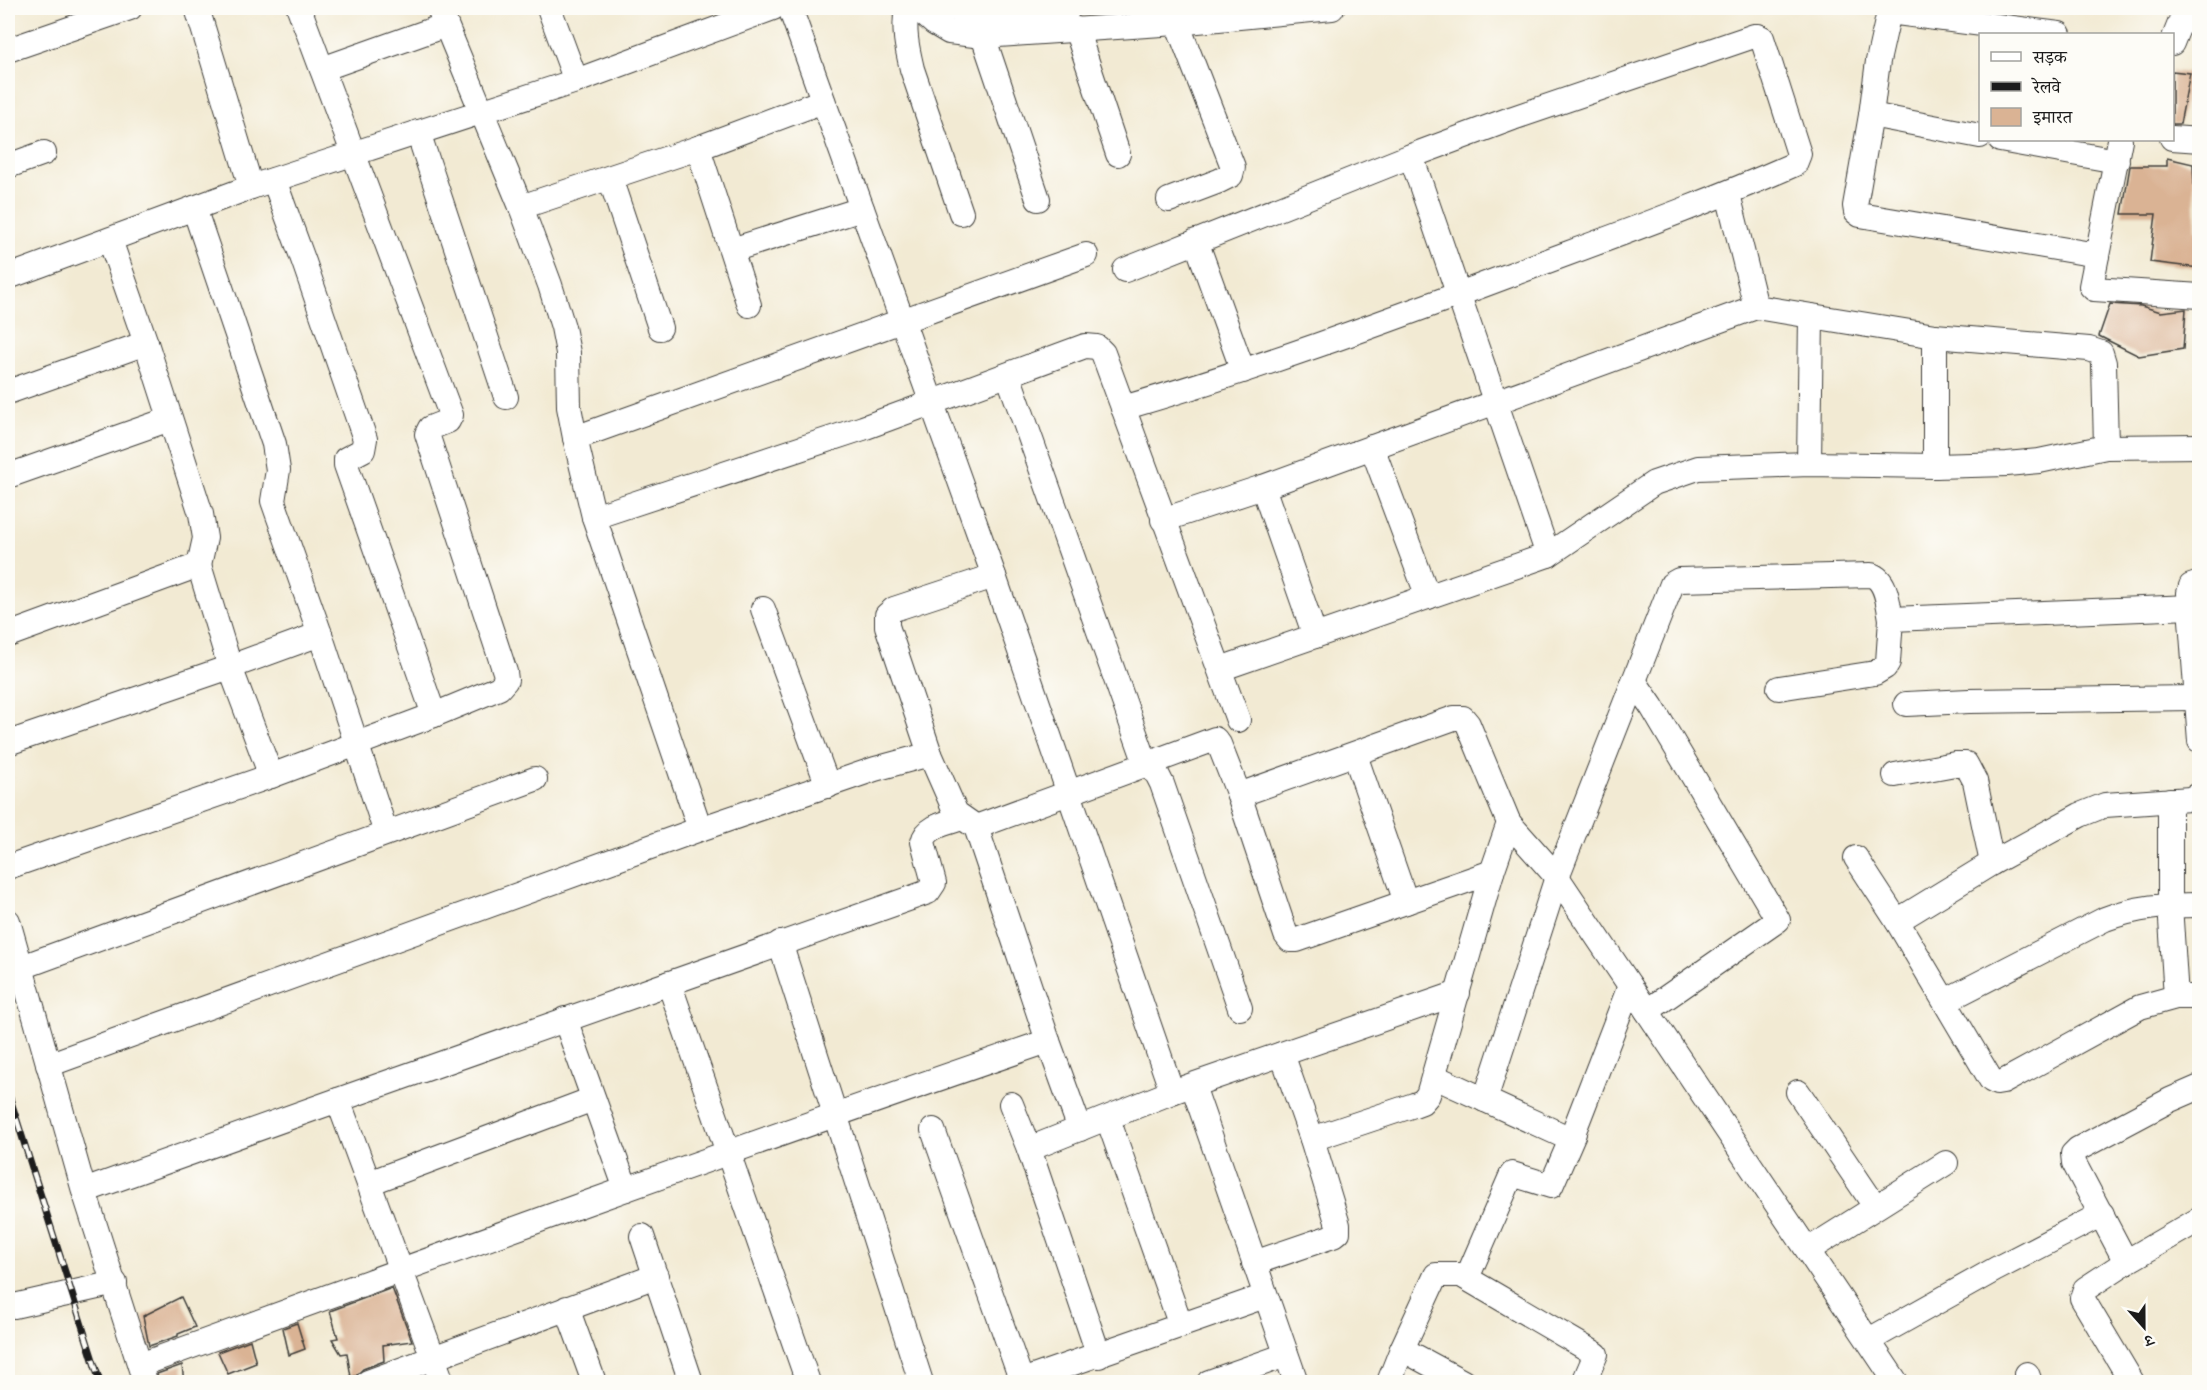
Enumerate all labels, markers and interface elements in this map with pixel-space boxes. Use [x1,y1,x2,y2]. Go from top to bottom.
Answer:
legend [1979,33,2174,141]
text: सड़क [2032,47,2068,70]
text: रेलवे [2031,77,2062,100]
text: इमारत [2032,107,2073,130]
north arrow [2114,1297,2174,1357]
text: उ [2140,1328,2157,1351]

